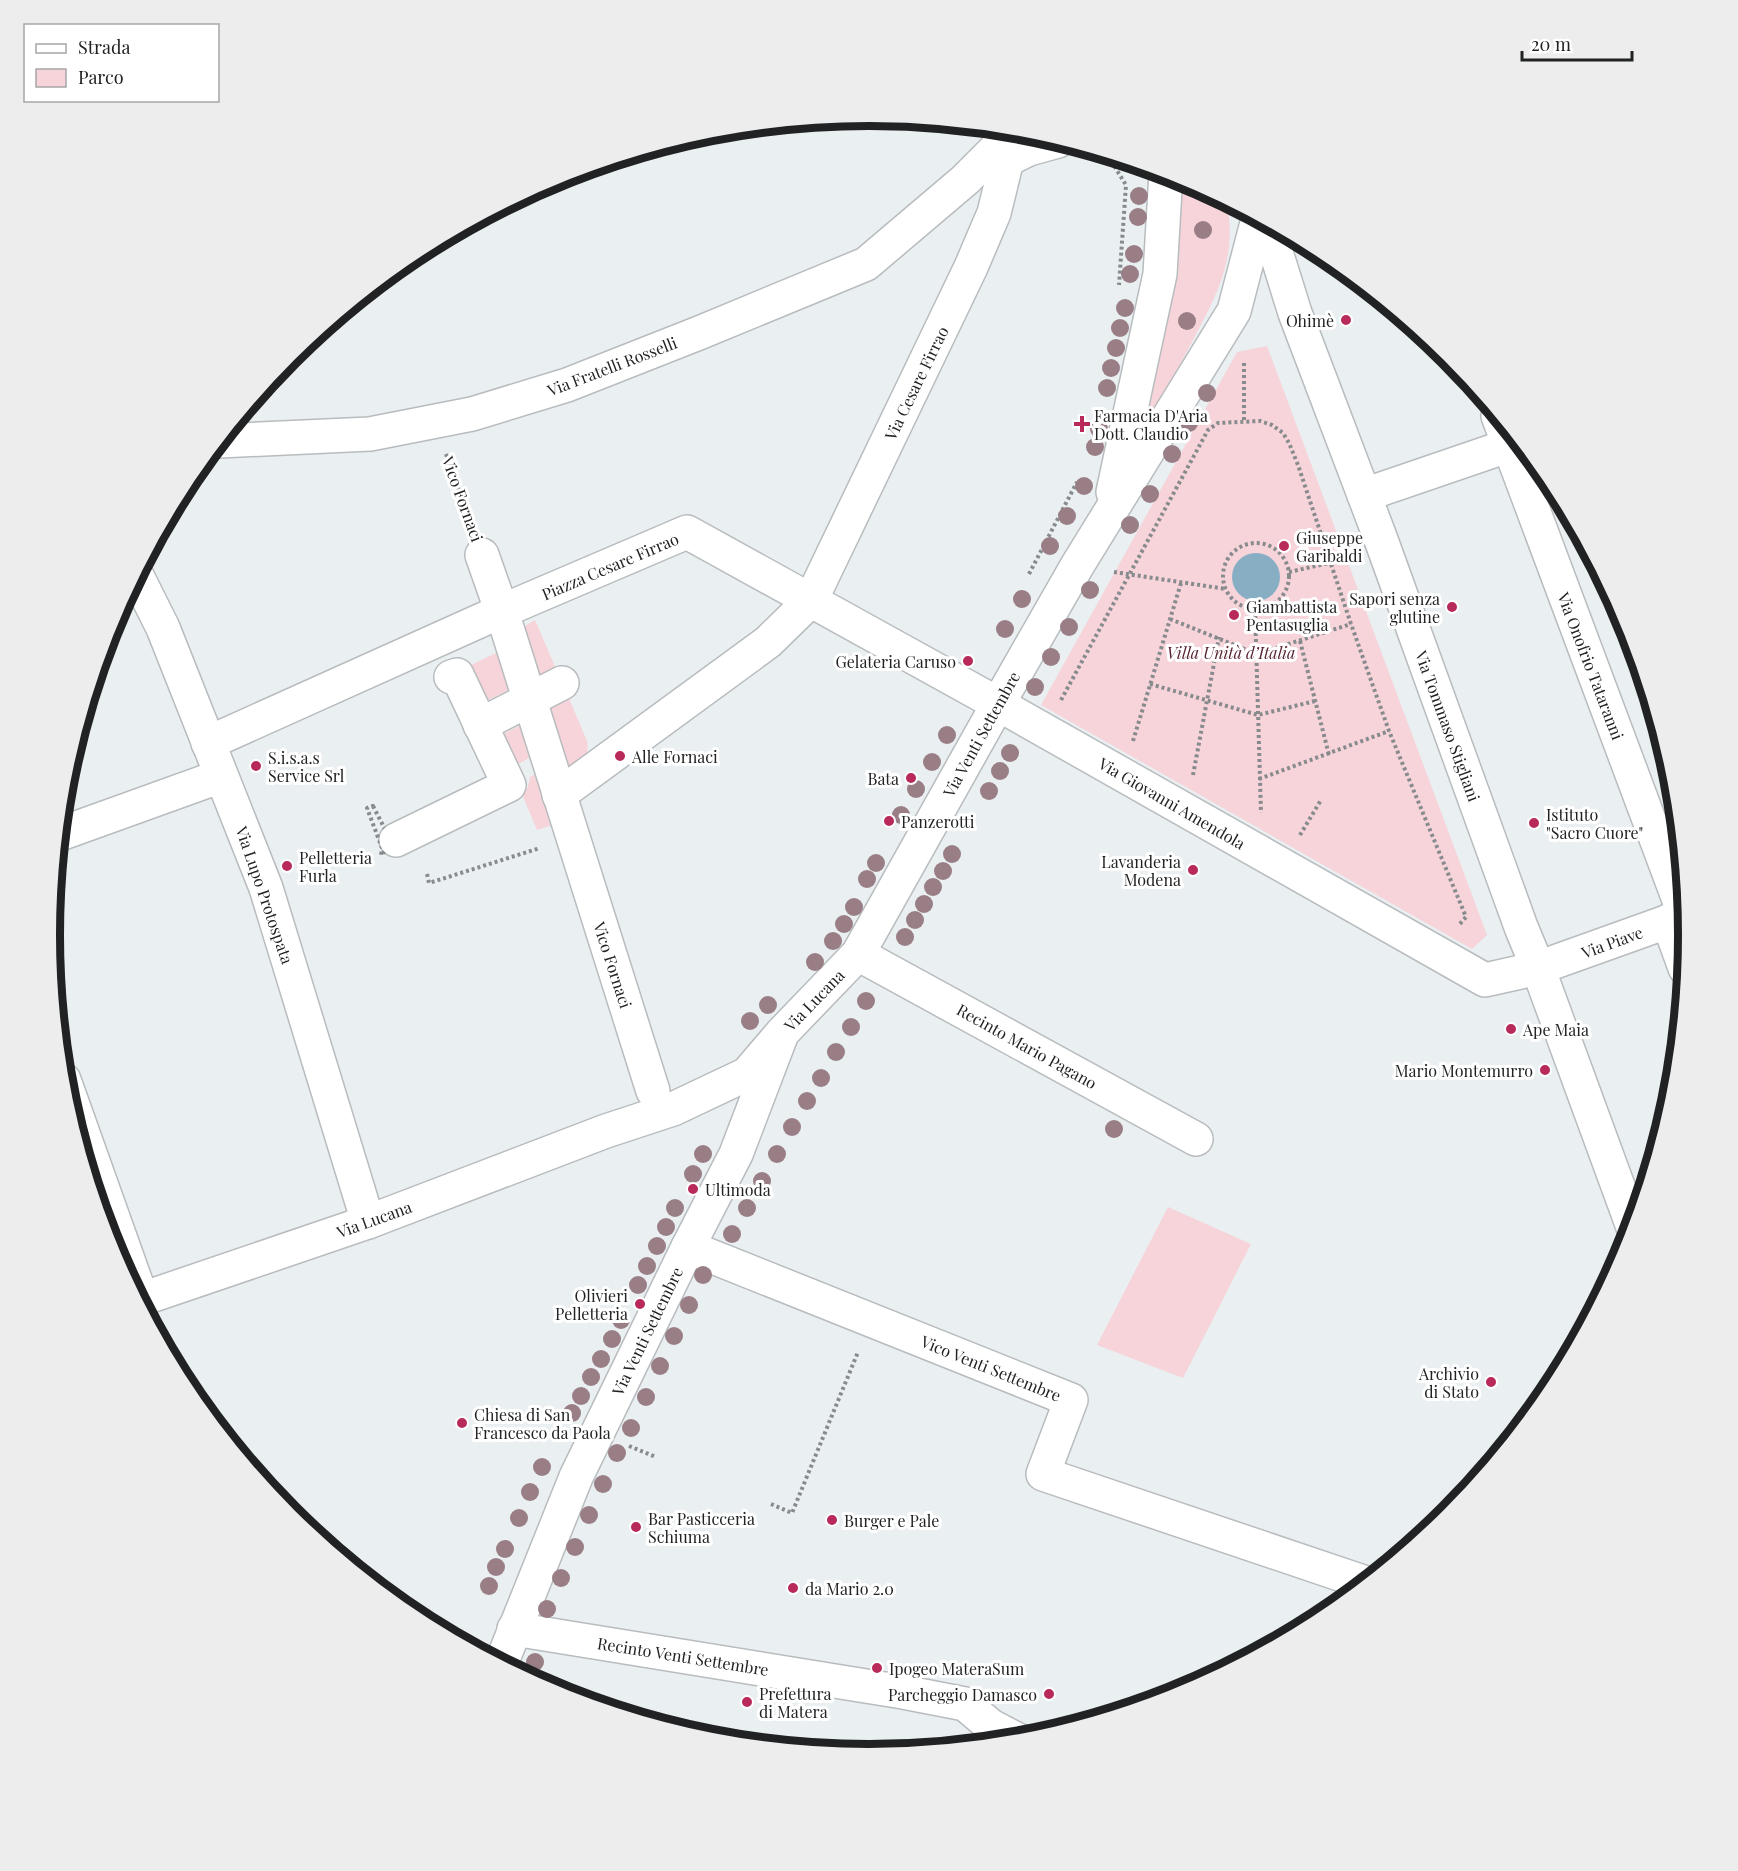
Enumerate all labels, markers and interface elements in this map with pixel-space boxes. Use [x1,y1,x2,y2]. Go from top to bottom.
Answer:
legend [24,24,219,102]
scale bar [1522,24,1632,62]
text: 20 m [1531,32,1571,56]
text: Strada [78,35,131,59]
text: Parco [78,65,124,89]
place label: Ohimè [1286,310,1334,331]
marker: Ohimè [1339,313,1353,327]
street label: Via Cesare Firrao [879,322,953,444]
street label: Via Fratelli Rosselli [543,331,680,401]
place label: Farmacia D'Aria Dott. Claudio [1094,405,1208,444]
marker: Farmacia D'Aria Dott. Claudio [1075,417,1089,431]
street label: Vico Fornaci [437,452,488,545]
place label: Giuseppe Garibaldi [1296,527,1363,566]
street label: Piazza Cesare Firrao [538,528,682,604]
marker: Giuseppe Garibaldi [1277,539,1291,553]
place label: Sapori senza glutine [1349,588,1440,627]
street label: Via Onofrio Tataranni [1553,589,1629,743]
place label: Giambattista Pentasuglia [1246,596,1337,635]
marker: Sapori senza glutine [1445,600,1459,614]
marker: Giambattista Pentasuglia [1227,608,1241,622]
park label: Villa Unità d’Italia [1167,642,1295,663]
street label: Via Tommaso Stigliani [1411,647,1485,805]
place label: Gelateria Caruso [835,651,956,672]
marker: Gelateria Caruso [961,654,975,668]
street label: Via Venti Settembre [937,668,1024,801]
place label: Alle Fornaci [631,746,718,767]
place label: S.i.s.a.s Service Srl [268,747,345,786]
marker: Alle Fornaci [613,749,627,763]
street label: Via Giovanni Amendola [1094,752,1249,854]
marker: S.i.s.a.s Service Srl [249,759,263,773]
place label: Bata [867,768,899,789]
marker: Bata [904,771,918,785]
place label: Istituto "Sacro Cuore" [1546,804,1643,843]
place label: Panzerotti [901,811,975,832]
marker: Panzerotti [882,814,896,828]
marker: Istituto "Sacro Cuore" [1527,816,1541,830]
street label: Via Lupo Protospata [231,822,298,967]
place label: Pelletteria Furla [299,847,372,886]
place label: Lavanderia Modena [1101,851,1181,890]
marker: Pelletteria Furla [280,859,294,873]
marker: Lavanderia Modena [1186,863,1200,877]
street label: Vico Fornaci [589,918,637,1011]
street label: Via Piave [1577,921,1646,963]
street label: Via Lucana [779,965,849,1036]
street label: Recinto Mario Pagano [953,999,1101,1093]
place label: Ape Maia [1522,1019,1589,1040]
marker: Ape Maia [1504,1022,1518,1036]
place label: Mario Montemurro [1395,1060,1533,1081]
marker: Mario Montemurro [1538,1063,1552,1077]
place label: Ultimoda [705,1179,771,1200]
marker: Ultimoda [686,1182,700,1196]
street label: Via Lucana [333,1196,414,1243]
street label: Via Venti Settembre [606,1263,687,1400]
place label: Olivieri Pelletteria [555,1285,628,1324]
marker: Olivieri Pelletteria [633,1297,647,1311]
street label: Vico Venti Settembre [917,1330,1064,1406]
place label: Archivio di Stato [1418,1363,1479,1402]
marker: Archivio di Stato [1484,1375,1498,1389]
place label: Chiesa di San Francesco da Paola [474,1404,611,1443]
marker: Chiesa di San Francesco da Paola [455,1416,469,1430]
place label: Bar Pasticceria Schiuma [648,1508,755,1547]
place label: Burger e Pale [844,1510,939,1531]
marker: Burger e Pale [825,1513,839,1527]
marker: Bar Pasticceria Schiuma [629,1520,643,1534]
place label: da Mario 2.0 [805,1578,894,1599]
marker: da Mario 2.0 [786,1581,800,1595]
street label: Recinto Venti Settembre [596,1632,770,1680]
place label: Ipogeo MateraSum [889,1658,1024,1679]
marker: Ipogeo MateraSum [870,1661,884,1675]
place label: Prefettura di Matera [759,1683,831,1722]
place label: Parcheggio Damasco [888,1684,1037,1705]
marker: Parcheggio Damasco [1042,1687,1056,1701]
marker: Prefettura di Matera [740,1695,754,1709]

